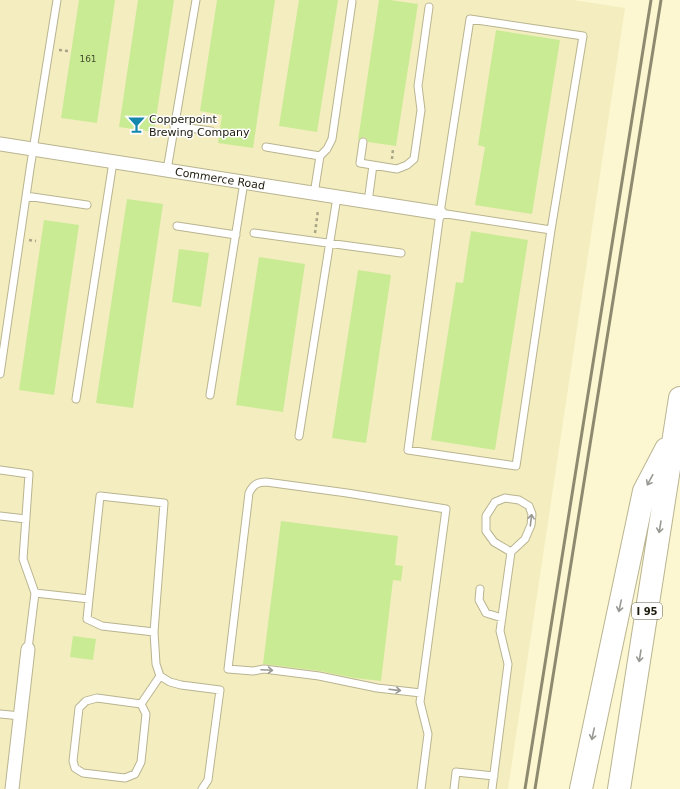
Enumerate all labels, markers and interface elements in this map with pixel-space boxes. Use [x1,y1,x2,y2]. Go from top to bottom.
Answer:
house number: 161 [79,54,97,64]
place label: Copperpoint Brewing Company [149,113,250,139]
bar icon: Copperpoint Brewing Company [126,115,146,135]
street label: Commerce Road [174,165,266,193]
one-way arrow [645,474,653,486]
one-way arrow [527,514,535,527]
one-way arrow [656,520,664,533]
one-way arrow [615,600,623,613]
road number: I 95 [632,603,662,619]
one-way arrow [636,649,644,662]
one-way arrow [260,667,273,674]
one-way arrow [388,686,401,694]
one-way arrow [588,727,596,740]

